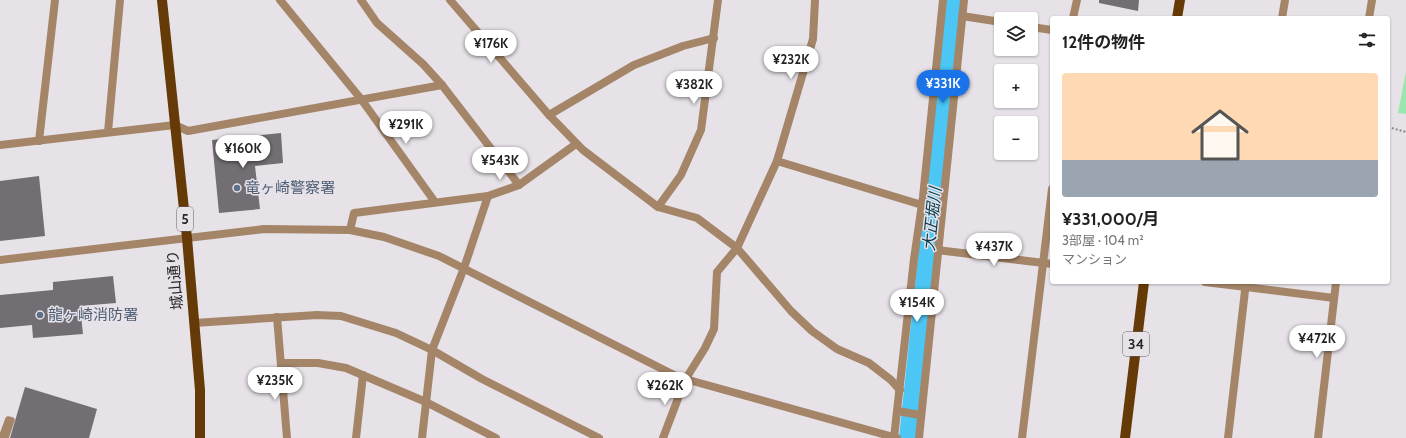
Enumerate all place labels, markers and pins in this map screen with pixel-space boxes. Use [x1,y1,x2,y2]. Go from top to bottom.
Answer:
pin: ¥176K [463,30,519,64]
pin: ¥232K [763,46,819,80]
pin: ¥331K [915,70,971,104]
pin: ¥382K [666,71,722,105]
pin: ¥291K [378,111,434,145]
pin: ¥160K [215,135,271,169]
pin: ¥543K [472,147,528,181]
place label: 竜ヶ崎警察署 [245,179,335,197]
marker: 竜ヶ崎警察署 [232,183,242,193]
pin: ¥437K [966,233,1022,267]
pin: ¥154K [889,289,945,323]
place label: 龍ヶ崎消防署 [48,306,138,324]
marker: 龍ヶ崎消防署 [35,310,45,320]
pin: ¥472K [1289,325,1345,359]
pin: ¥235K [247,367,303,401]
pin: ¥262K [637,372,693,406]

